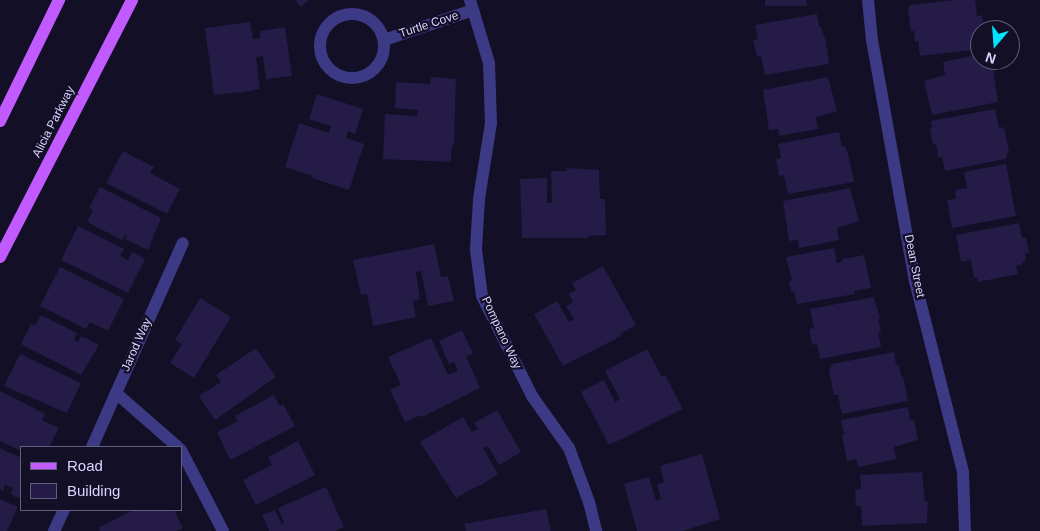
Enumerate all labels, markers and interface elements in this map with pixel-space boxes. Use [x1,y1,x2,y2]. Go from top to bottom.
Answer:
street label: Turtle Cove [397,9,461,41]
north arrow [970,20,1020,70]
text: N [983,49,998,67]
street label: Alicia Parkway [30,84,78,160]
street label: Dean Street [901,233,927,299]
street label: Pompano Way [478,294,524,372]
street label: Jarod Way [119,316,155,374]
legend [20,446,182,511]
text: Road [67,457,103,474]
text: Building [67,482,120,499]

